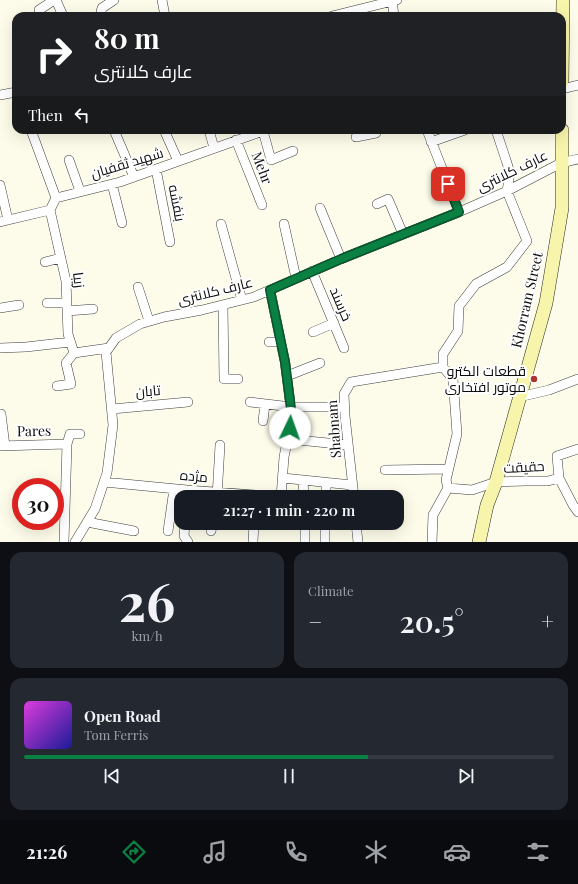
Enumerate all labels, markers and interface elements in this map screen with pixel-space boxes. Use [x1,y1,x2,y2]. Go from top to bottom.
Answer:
text: 80 m [94,19,160,56]
icon: right [28,28,80,80]
text: عارف کلانتری [94,59,193,83]
icon: left [71,104,93,126]
text: Then [28,105,63,125]
street label: شهید ثقفیان [88,142,166,183]
street label: عارف کلانتری [473,145,550,196]
street label: Mehr [248,149,278,188]
pin [431,167,465,201]
icon: arrive [437,173,459,195]
street label: بنفشه [165,183,190,223]
street label: Khorram Street [506,249,547,350]
street label: زیبا [69,271,90,289]
street label: عارف کلانتری [175,272,254,309]
street label: خرسند [326,284,357,324]
place label: قطعات الکترو موتور افتخاری [445,361,526,396]
marker: قطعات الکترو موتور افتخاری [529,374,539,384]
street label: تابان [135,380,162,401]
street label: Shabnam [322,399,345,459]
position arrow [269,407,311,449]
street label: Pares [17,421,51,440]
street label: حقیقت [503,456,545,477]
street label: مژده [179,465,209,486]
speed limit sign: 30 [12,478,64,530]
text: 21:27 · 1 min · 220 m [223,500,355,520]
text: 26 [119,566,175,635]
text: Climate [308,582,354,599]
text: 20.5° [399,601,464,641]
text: − [308,606,322,636]
text: + [541,606,554,636]
text: km/h [131,627,163,644]
text: Open Road [84,706,161,726]
text: Tom Ferris [84,726,148,743]
icon: previous [101,765,123,787]
icon: pause [278,765,300,787]
icon: next [455,765,477,787]
icon: directions [120,838,148,866]
icon: music [201,838,229,866]
icon: phone [282,838,310,866]
icon: climate [362,838,390,866]
icon: car [443,838,471,866]
icon: filters [524,838,552,866]
text: 21:26 [26,840,67,864]

